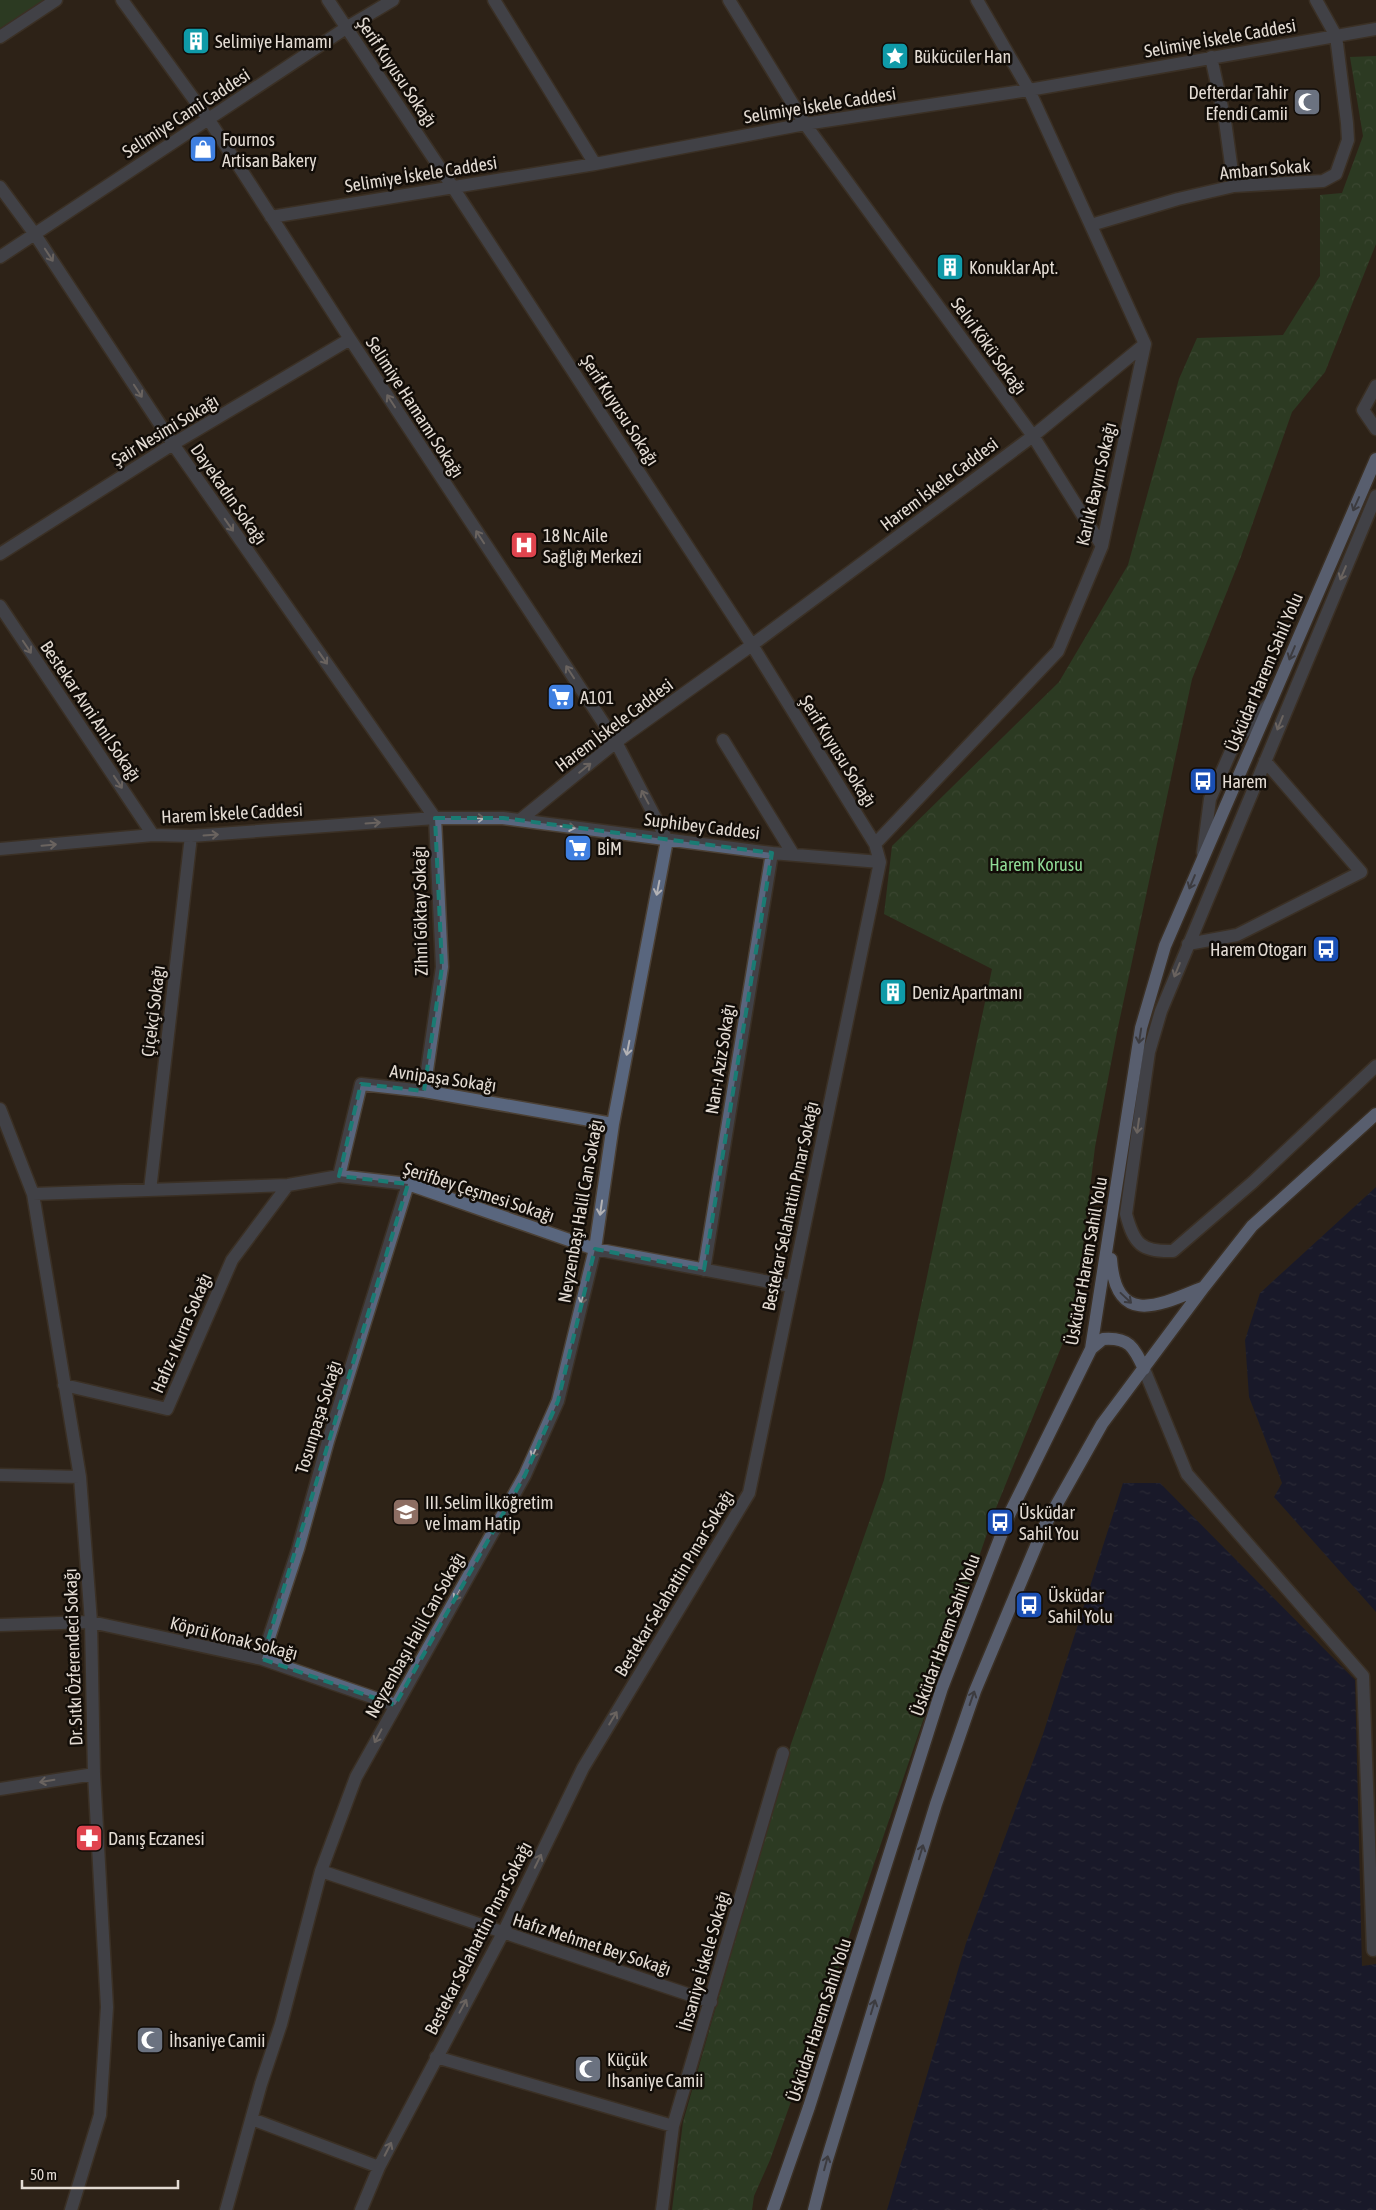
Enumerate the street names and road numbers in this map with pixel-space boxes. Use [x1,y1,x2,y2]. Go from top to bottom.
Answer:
street label: Şerif Kuyusu Sokağı [353,13,441,131]
street label: Selimiye İskele Caddesi [1142,14,1298,62]
street label: Selimiye Cami Caddesi [118,64,254,162]
street label: Selimiye İskele Caddesi [742,83,898,127]
street label: Selimiye İskele Caddesi [343,152,499,196]
street label: Ambarı Sokak [1219,155,1311,183]
street label: Selvi Kökü Sokağı [947,293,1031,399]
street label: Selimiye Hamamı Sokağı [362,333,468,481]
street label: Şerif Kuyusu Sokağı [576,351,664,469]
street label: Şair Nesimi Sokağı [108,390,222,470]
street label: Karlık Bayırı Sokağı [1072,420,1120,548]
street label: Harem İskele Caddesi [876,433,1002,535]
street label: Dayekadın Sokağı [186,440,272,548]
street label: Üsküdar Harem Sahil Yolu [1221,589,1307,755]
street label: Bestekar Avni Anıl Sokağı [36,637,146,785]
street label: Harem İskele Caddesi [551,674,677,776]
street label: Şerif Kuyusu Sokağı [795,691,881,811]
street label: Harem İskele Caddesi [161,799,303,827]
street label: Suphibey Caddesi [643,808,761,844]
street label: Zihni Göktay Sokağı [408,846,432,976]
street label: Çiçekçi Sokağı [137,964,169,1058]
street label: Nan-ı Aziz Sokağı [701,1002,739,1116]
street label: Avnipaşa Sokağı [388,1060,498,1096]
street label: Bestekar Selahattin Pınar Sokağı [758,1099,822,1313]
street label: Neyzenbaşı Halil Can Sokağı [554,1118,606,1304]
street label: Şerifbey Çeşmesi Sokağı [401,1158,557,1226]
street label: Üsküdar Harem Sahil Yolu [1061,1175,1111,1347]
street label: Hafız-ı Kurra Sokağı [146,1270,216,1396]
street label: Tosunpaşa Sokağı [291,1358,345,1476]
street label: Bestekar Selahattin Pınar Sokağı [610,1486,738,1680]
street label: Neyzenbaşı Halil Can Sokağı [361,1549,469,1721]
street label: Üsküdar Harem Sahil Yolu [906,1551,984,1719]
street label: Dr. Sıtkı Özferendeci Sokağı [59,1568,87,1746]
street label: Köprü Konak Sokağı [168,1612,300,1664]
street label: Bestekar Selahattin Pınar Sokağı [420,1838,536,2038]
street label: İhsaniye İskele Sokağı [674,1888,734,2034]
street label: Hafız Mehmet Bey Sokağı [510,1908,674,1980]
street label: Üsküdar Harem Sahil Yolu [783,1935,855,2105]

